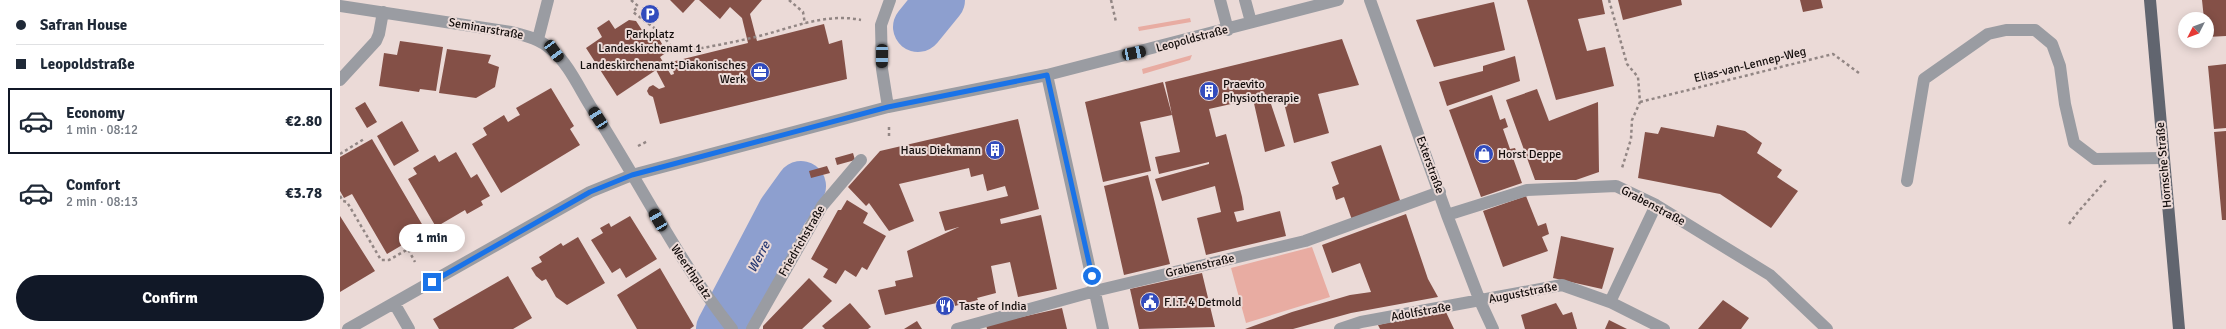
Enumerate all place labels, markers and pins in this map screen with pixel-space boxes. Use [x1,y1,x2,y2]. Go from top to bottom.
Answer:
parking icon: Parkplatz Landeskirchenamt 1 [639,3,661,25]
place label: Parkplatz Landeskirchenamt 1 [598,27,702,56]
place label: Landeskirchenamt-Diakonisches Werk [580,58,746,87]
office icon: Landeskirchenamt-Diakonisches Werk [749,61,771,83]
place label: Praevito Physiotherapie [1223,77,1299,106]
building icon: Praevito Physiotherapie [1198,80,1220,102]
building icon: Haus Diekmann [984,139,1006,161]
place label: Haus Diekmann [901,143,981,158]
shop icon: Horst Deppe [1473,143,1495,165]
place label: Horst Deppe [1498,147,1561,162]
public building icon: F.I.T. 4 Detmold [1139,291,1161,313]
restaurant icon: Taste of India [934,295,956,317]
place label: F.I.T. 4 Detmold [1164,295,1241,310]
place label: Taste of India [959,299,1027,314]

